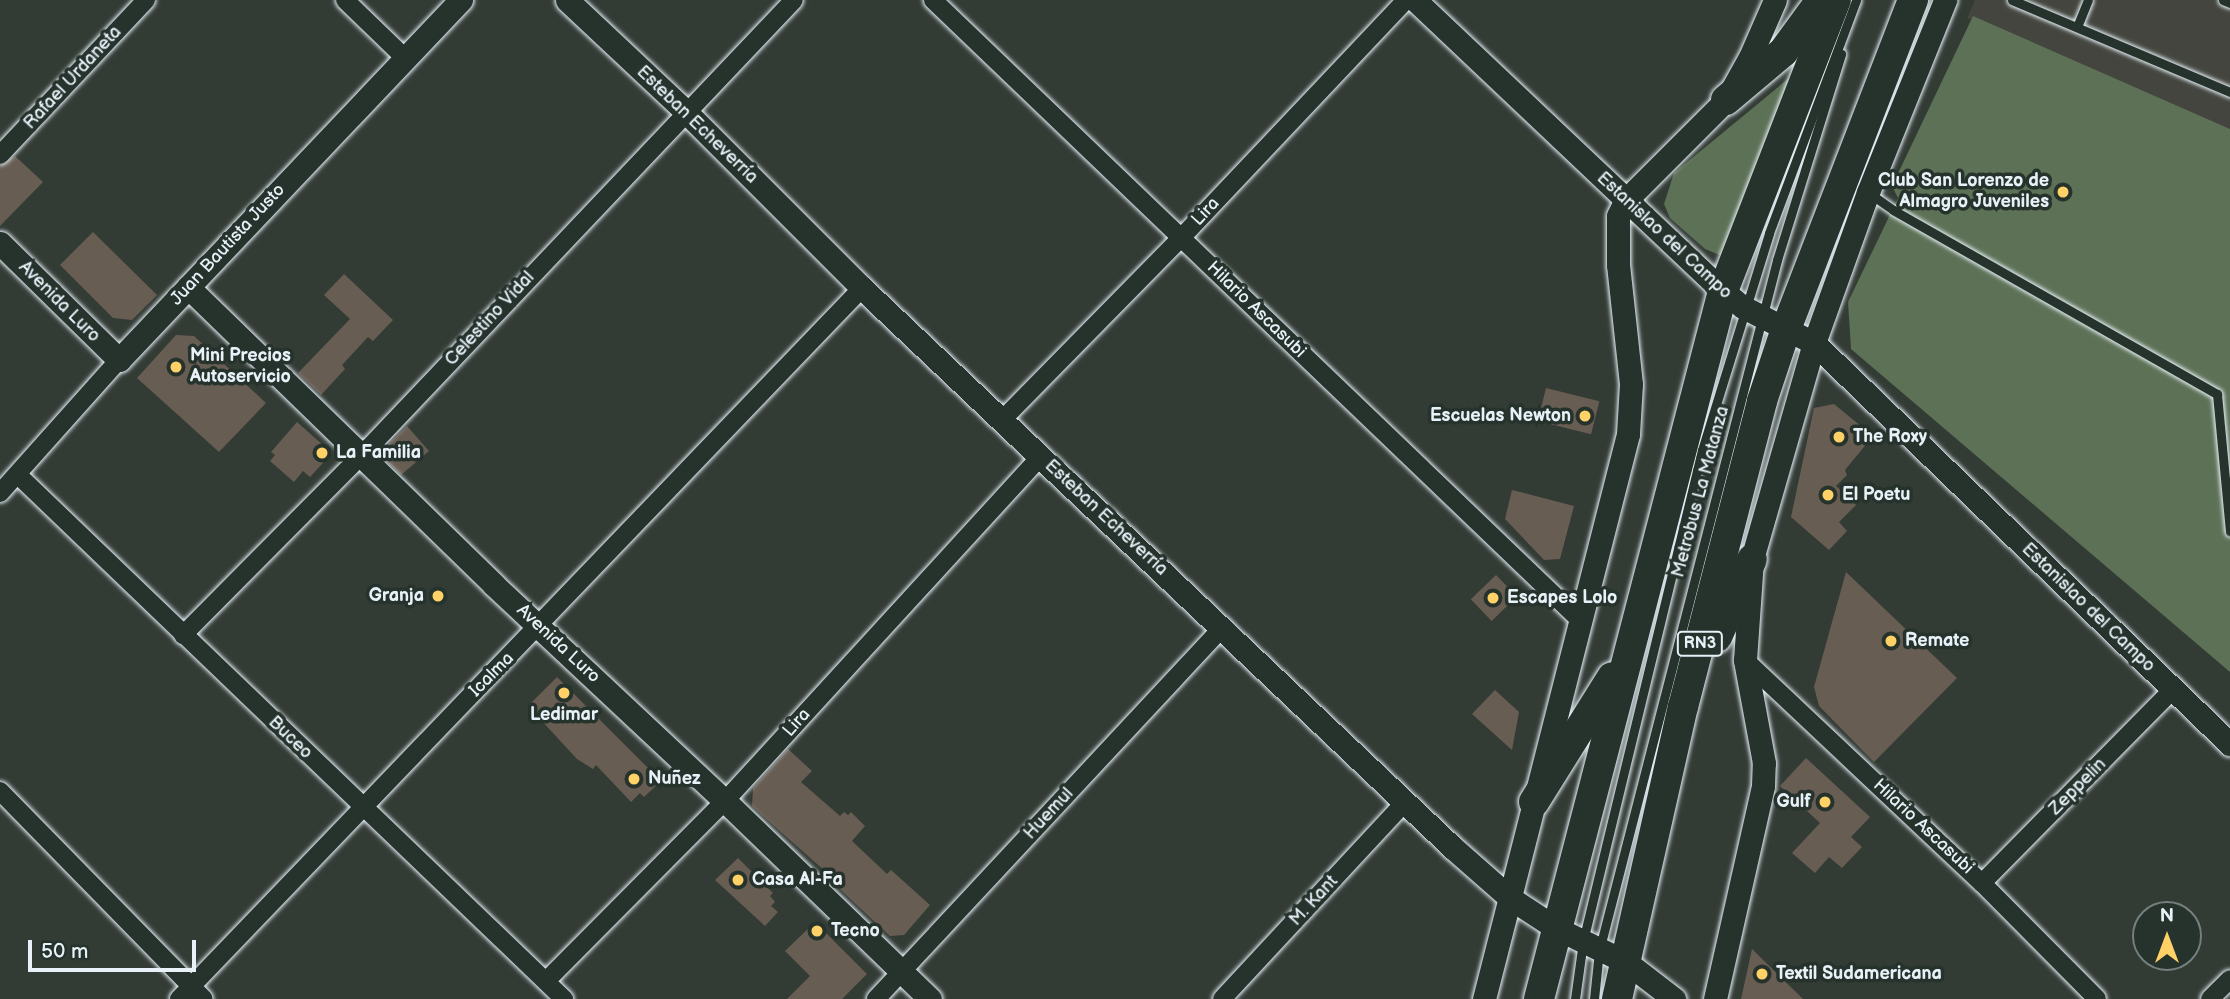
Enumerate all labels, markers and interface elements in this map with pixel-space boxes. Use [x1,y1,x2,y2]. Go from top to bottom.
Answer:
street label: Rafael Urdaneta [20,22,126,134]
street label: Esteban Echeverría [632,62,762,188]
street label: Estanislao del Campo [1592,168,1736,304]
place label: Club San Lorenzo de Almagro Juveniles [1878,171,2049,214]
street label: Juan Bautista Justo [166,179,290,311]
marker: Club San Lorenzo de Almagro Juveniles [2055,184,2071,200]
street label: Lira [1188,193,1224,231]
street label: Avenida Luro [14,257,104,347]
street label: Hilario Ascasubi [1202,257,1310,363]
street label: Celestino Vidal [441,267,539,371]
place label: Mini Precios Autoservicio [190,346,291,388]
marker: Mini Precios Autoservicio [168,359,184,375]
street label: Metrobus La Matanza [1668,404,1734,580]
place label: Escuelas Newton [1430,405,1571,427]
marker: Escuelas Newton [1577,408,1593,424]
place label: The Roxy [1853,426,1927,448]
marker: The Roxy [1831,429,1847,445]
place label: La Familia [336,442,421,464]
marker: La Familia [314,445,330,461]
street label: Esteban Echeverría [1040,455,1172,581]
place label: El Poetu [1842,484,1910,506]
marker: El Poetu [1820,487,1836,503]
street label: Estanislao del Campo [2017,539,2159,677]
place label: Granja [369,585,424,607]
place label: Escapes Lolo [1507,587,1617,609]
marker: Granja [430,588,446,604]
marker: Escapes Lolo [1485,590,1501,606]
street label: Avenida Luro [512,600,604,688]
place label: Remate [1905,630,1969,652]
road number: RN3 [1676,632,1724,656]
marker: Remate [1883,633,1899,649]
street label: Icalma [465,648,519,702]
marker: Ledimar [556,685,572,701]
place label: Ledimar [530,704,598,726]
street label: Lira [779,704,815,742]
street label: Buceo [263,712,317,764]
street label: Zeppelin [2045,754,2111,820]
place label: Nuñez [648,768,701,790]
marker: Nuñez [626,771,642,787]
street label: Hilario Ascasubi [1868,775,1978,879]
street label: Huemul [1020,784,1078,844]
place label: Gulf [1776,791,1811,813]
marker: Gulf [1817,794,1833,810]
place label: Casa Al-Fa [752,869,843,891]
street label: M. Kant [1285,871,1343,931]
marker: Casa Al-Fa [730,872,746,888]
north arrow [2132,901,2202,971]
text: N [2160,905,2174,928]
place label: Tecno [831,920,880,942]
marker: Tecno [809,923,825,939]
scale bar [32,926,200,970]
text: 50 m [41,939,88,964]
place label: Textil Sudamericana [1776,963,1942,985]
marker: Textil Sudamericana [1754,966,1770,982]

